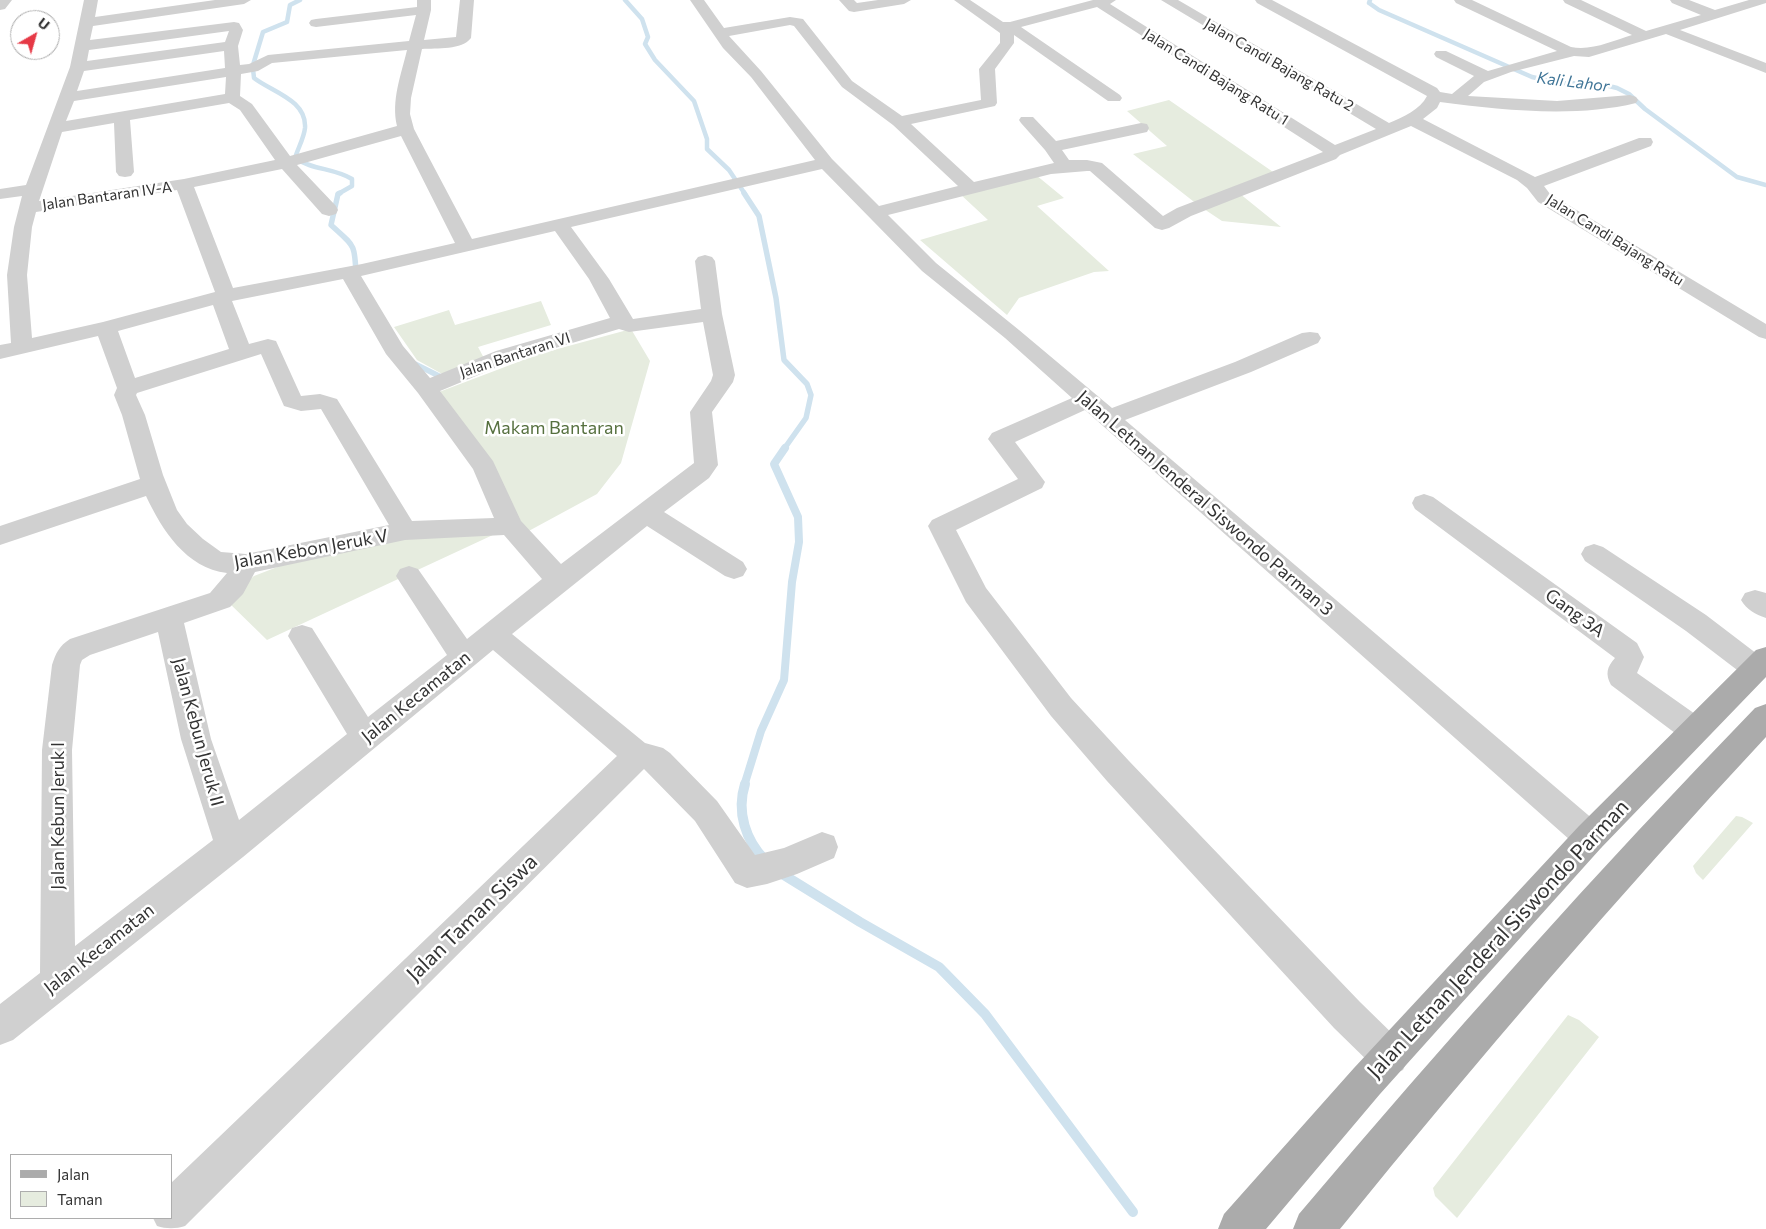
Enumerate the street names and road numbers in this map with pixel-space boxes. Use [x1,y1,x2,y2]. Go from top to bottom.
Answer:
street label: Jalan Candi Bajang Ratu 2 [1201,15,1357,115]
street label: Jalan Candi Bajang Ratu 1 [1140,25,1292,129]
street label: Jalan Bantaran IV-A [41,178,173,214]
street label: Jalan Candi Bajang Ratu [1543,190,1687,290]
street label: Jalan Bantaran VI [457,329,573,381]
street label: Jalan Letnan Jenderal Siswondo Parman 3 [1073,386,1337,620]
street label: Jalan Kebon Jeruk V [232,525,390,573]
street label: Gang 3A [1541,584,1609,642]
street label: Jalan Kecamatan [357,646,475,748]
street label: Jalan Kebun Jeruk II [168,655,228,809]
street label: Jalan Kebun Jeruk I [47,742,69,890]
street label: Jalan Letnan Jenderal Siswondo Parman [1362,794,1634,1084]
street label: Jalan Taman Siswa [401,849,543,987]
street label: Jalan Kecamatan [40,899,158,999]

